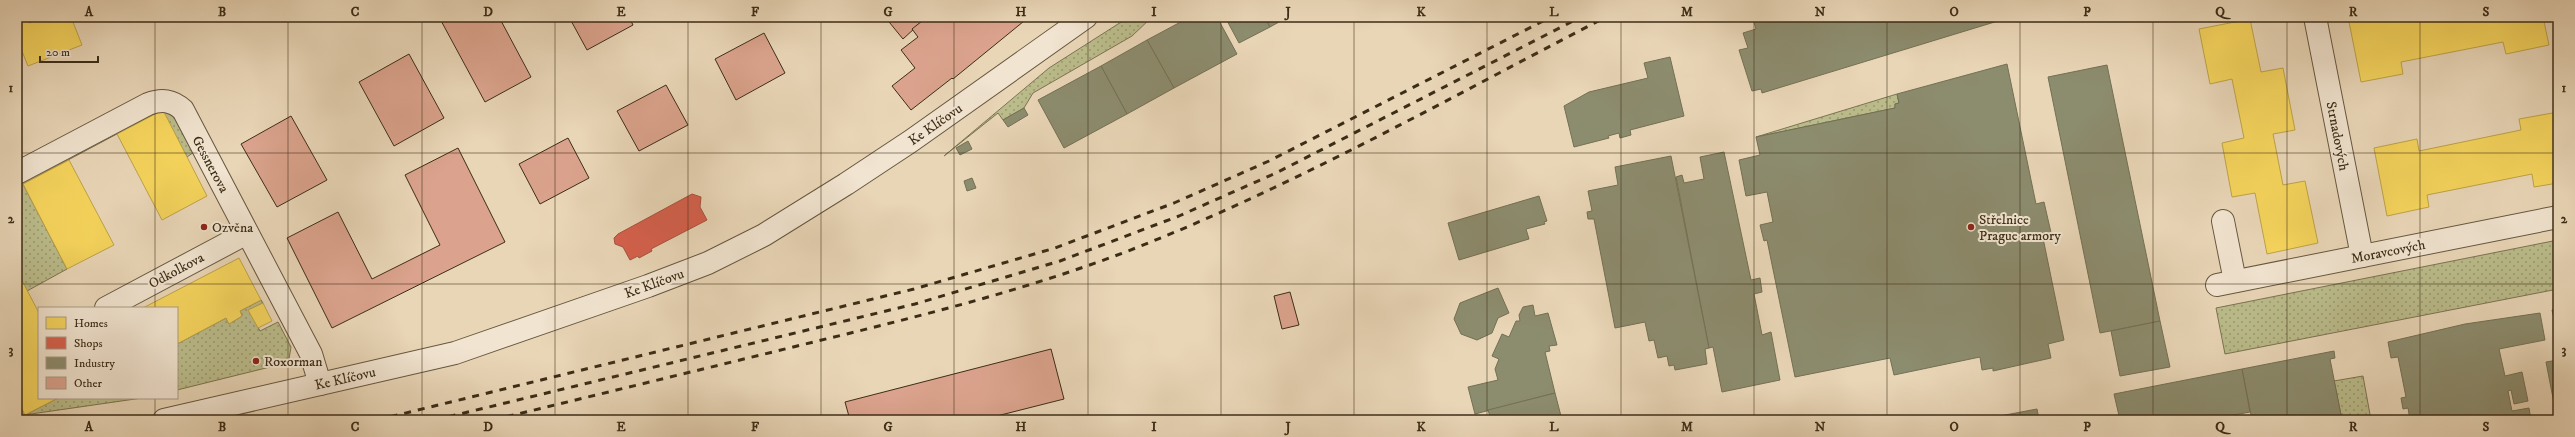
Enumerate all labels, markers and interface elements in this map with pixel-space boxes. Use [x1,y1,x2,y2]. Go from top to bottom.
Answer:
text: A [84,4,94,20]
text: B [218,4,226,20]
text: C [351,4,360,20]
text: D [483,4,493,20]
text: E [616,4,626,20]
text: F [751,4,760,20]
text: G [883,4,893,20]
text: H [1016,4,1027,20]
text: I [1151,4,1157,20]
text: J [1283,4,1291,21]
text: K [1416,4,1426,20]
text: L [1549,4,1559,20]
text: M [1681,4,1693,20]
text: N [1815,4,1826,20]
text: O [1949,4,1959,20]
text: P [2083,4,2091,20]
text: Q [2215,4,2231,20]
text: R [2349,4,2358,20]
text: S [2483,4,2490,20]
scale bar [40,38,98,64]
text: 20 m [46,45,70,60]
text: 1 [9,80,14,96]
text: 1 [2562,80,2567,96]
street label: Ke Klíčovu [905,100,966,150]
street label: Strnadových [2321,100,2353,173]
street label: Gessnerova [188,133,233,196]
text: 2 [8,211,15,227]
place label: Střelnice Prague armory [1979,211,2061,245]
text: 2 [2561,211,2568,227]
place label: Ozvěna [212,219,253,237]
marker: Ozvěna [199,222,209,232]
marker: Střelnice Prague armory [1966,222,1976,232]
street label: Moravcových [2349,236,2428,268]
street label: Odkolkova [146,249,207,293]
street label: Ke Klíčovu [622,265,687,303]
legend [38,307,178,399]
text: Homes [74,316,108,331]
text: Shops [74,336,102,351]
text: 3 [9,342,14,358]
text: 3 [2562,342,2567,358]
place label: Roxorman [264,353,323,371]
text: Industry [74,356,115,371]
marker: Roxorman [251,356,261,366]
street label: Ke Klíčovu [313,363,378,395]
text: Other [74,376,103,391]
text: A [84,419,94,435]
text: B [218,419,226,435]
text: C [351,419,360,435]
text: D [483,419,493,435]
text: E [616,419,626,435]
text: F [751,419,760,435]
text: G [883,419,893,435]
text: H [1016,419,1027,435]
text: I [1151,419,1157,435]
text: J [1283,419,1291,436]
text: K [1416,419,1426,435]
text: L [1549,419,1559,435]
text: M [1681,419,1693,435]
text: N [1815,419,1826,435]
text: O [1949,419,1959,435]
text: P [2083,419,2091,435]
text: Q [2215,419,2231,435]
text: R [2349,419,2358,435]
text: S [2483,419,2490,435]

